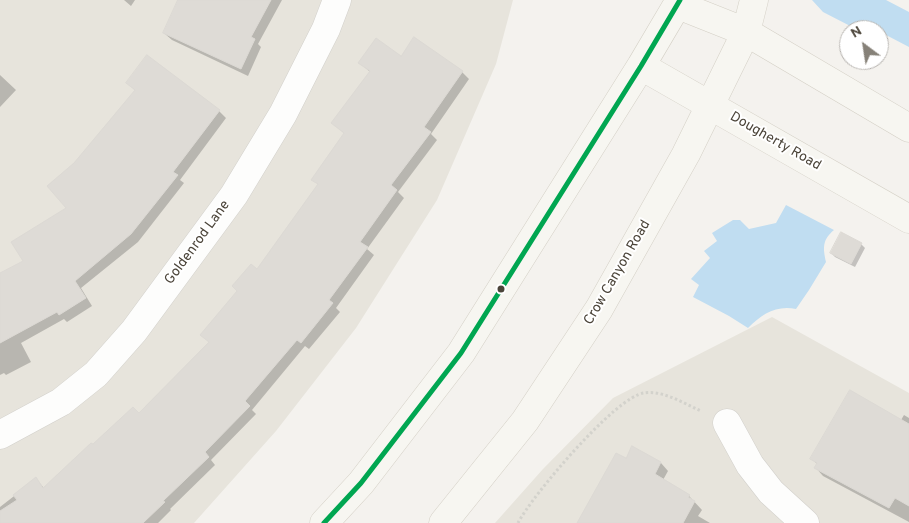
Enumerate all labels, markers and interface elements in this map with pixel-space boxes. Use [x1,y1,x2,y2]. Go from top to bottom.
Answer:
north arrow [839,20,889,70]
text: N [848,23,865,42]
street label: Dougherty Road [726,109,824,175]
street label: Goldenrod Lane [162,198,234,288]
street label: Crow Canyon Road [581,218,655,328]
unlabelled marker [496,284,506,294]

